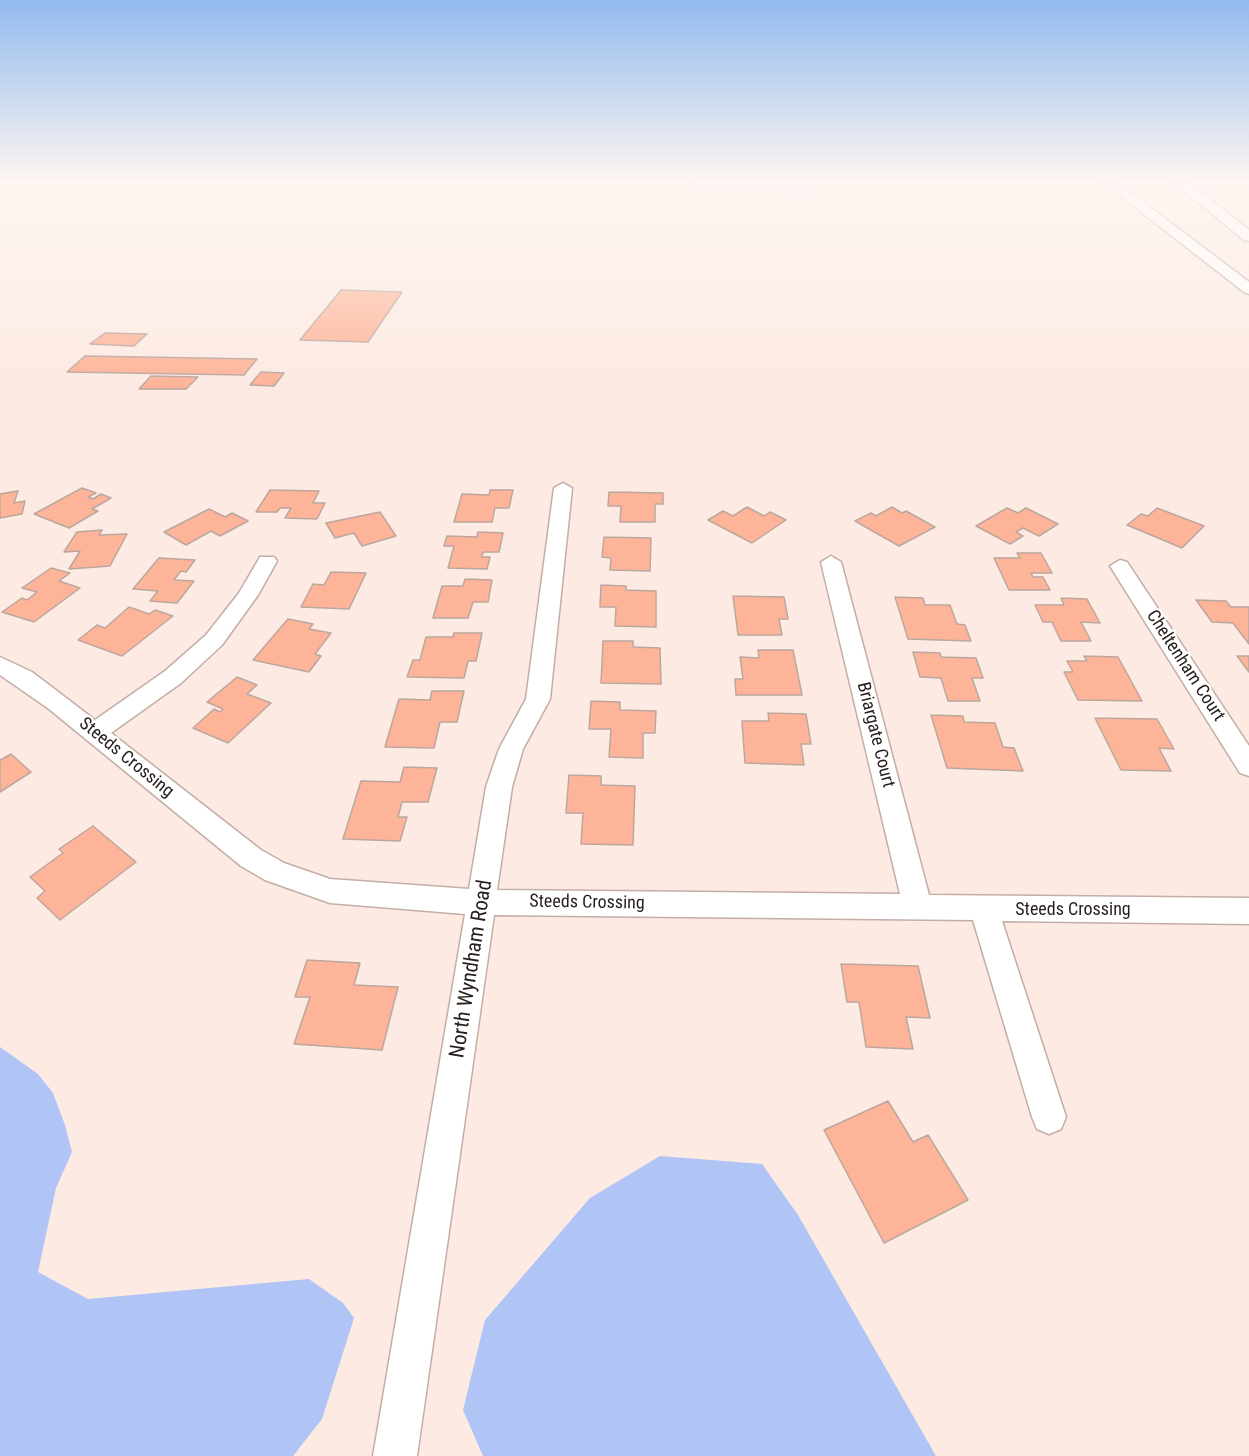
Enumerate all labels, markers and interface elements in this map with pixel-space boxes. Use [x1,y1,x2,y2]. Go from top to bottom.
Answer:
street label: Cheltenham Court [1141,606,1229,726]
street label: Briargate Court [851,680,899,790]
street label: Steeds Crossing [74,713,178,803]
street label: North Wyndham Road [445,878,499,1060]
street label: Steeds Crossing [529,891,645,915]
street label: Steeds Crossing [1015,899,1131,921]

